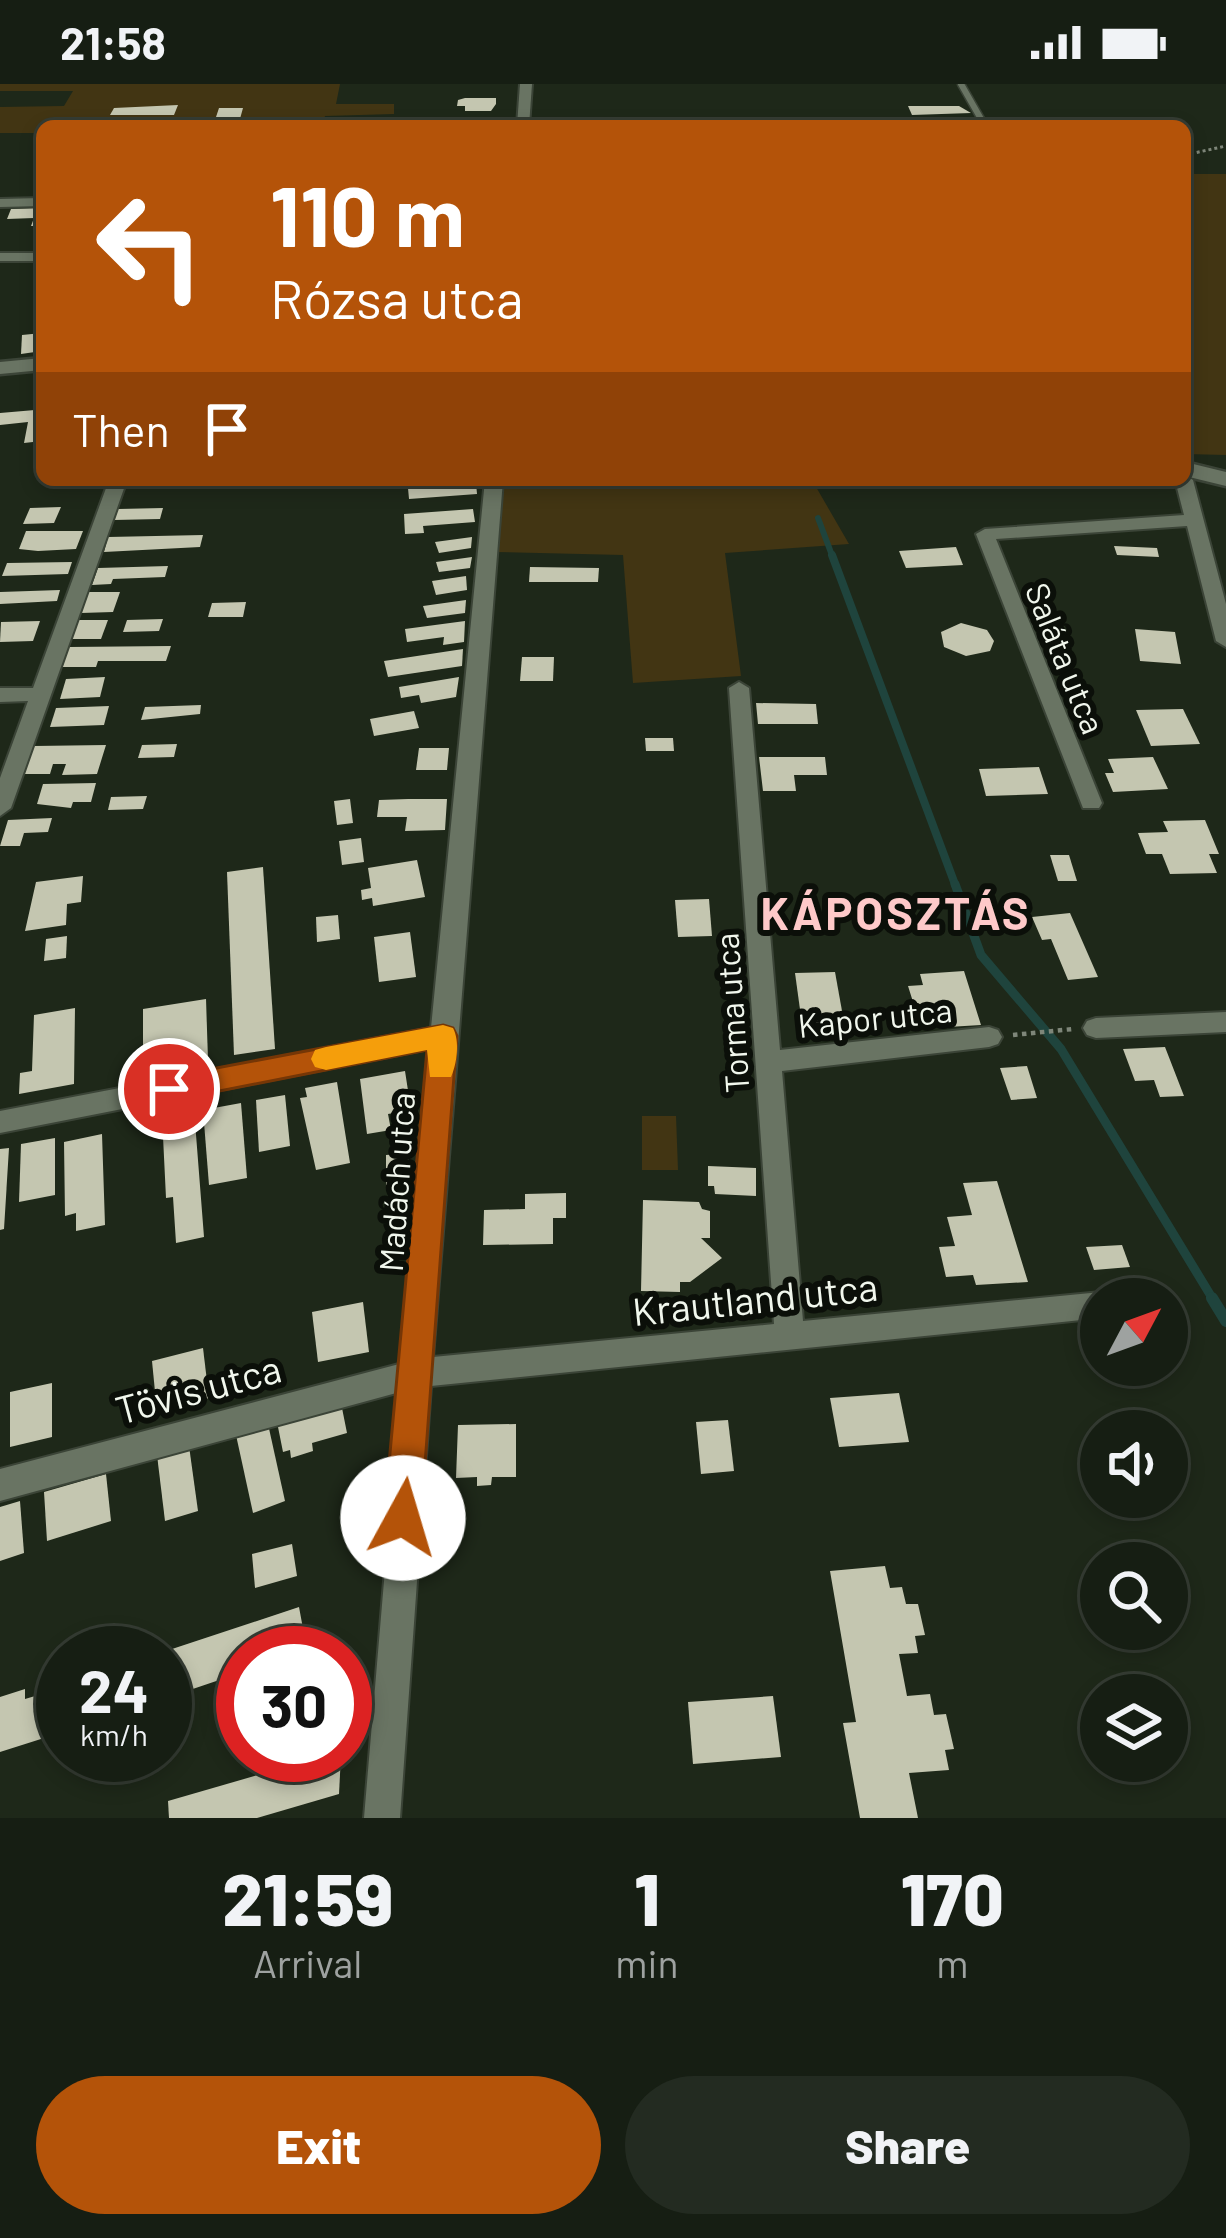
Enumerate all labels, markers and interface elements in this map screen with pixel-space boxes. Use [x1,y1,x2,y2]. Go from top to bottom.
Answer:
text: 21:58 [60,15,166,69]
text: 110 m [270,163,465,264]
icon: left [72,168,228,324]
text: Rózsa utca [270,265,524,330]
icon: arrive [194,396,260,462]
text: Then [72,402,170,456]
street label: Saláta utca [1018,577,1114,739]
district label: KÁPOSZTÁS [761,885,1031,939]
street label: Torma utca [705,932,757,1094]
street label: Kapor utca [796,989,954,1045]
pin [118,1038,220,1140]
icon: arrive [136,1056,202,1122]
street label: Madách utca [370,1091,422,1273]
street label: Krautland utca [630,1262,880,1334]
north arrow [1080,1278,1188,1386]
map controls [1080,1278,1188,1782]
street label: Tövis utca [110,1343,286,1433]
button: sound [1080,1410,1188,1518]
position arrow [340,1455,466,1581]
button: search [1080,1542,1188,1650]
speed limit sign: 30 [216,1626,372,1782]
text: 24 [79,1653,149,1725]
button: layers [1080,1674,1188,1782]
text: km/h [80,1716,148,1752]
text: 21:59 [222,1854,393,1940]
text: 1 [634,1854,660,1940]
text: 170 [901,1854,1004,1940]
text: Arrival [253,1939,362,1986]
text: min [615,1939,679,1986]
text: m [936,1939,968,1986]
button: Exit [36,2076,601,2214]
button: Share [625,2076,1190,2214]

